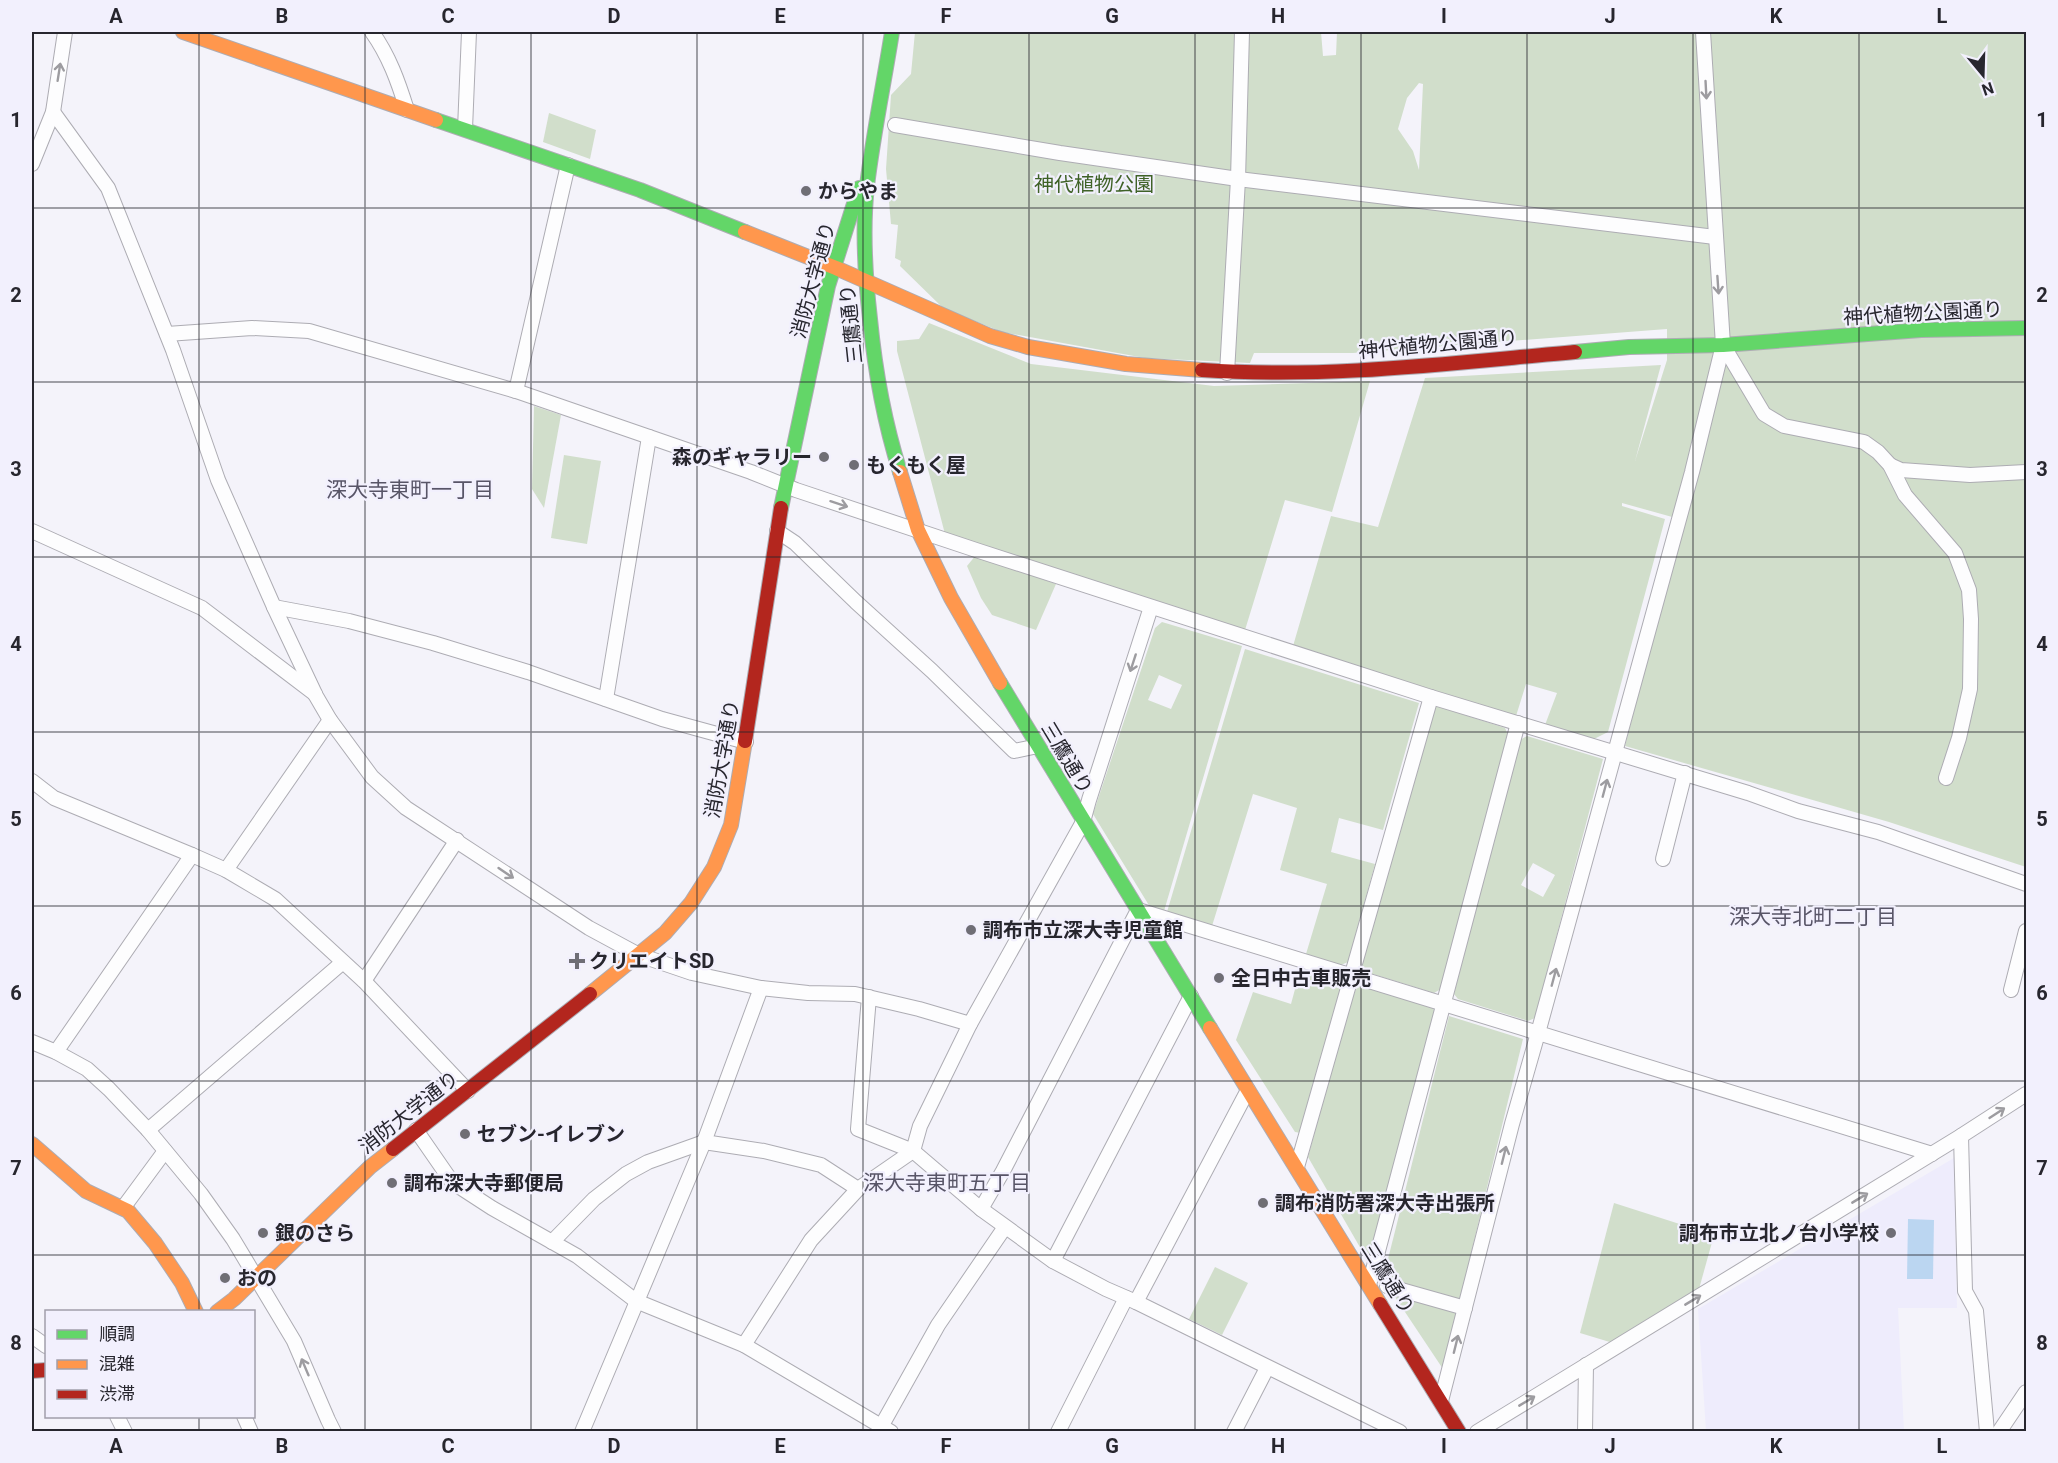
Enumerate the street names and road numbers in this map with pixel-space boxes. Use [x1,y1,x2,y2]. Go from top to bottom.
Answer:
street label: 消防大学通り [786,219,840,341]
street label: 三鷹通り [835,283,867,365]
street label: 神代植物公園通り [1842,297,2004,329]
street label: 神代植物公園通り [1357,325,1519,363]
street label: 消防大学通り [700,698,744,820]
street label: 三鷹通り [1036,718,1098,798]
street label: 消防大学通り [354,1066,464,1158]
street label: 三鷹通り [1357,1238,1419,1318]

